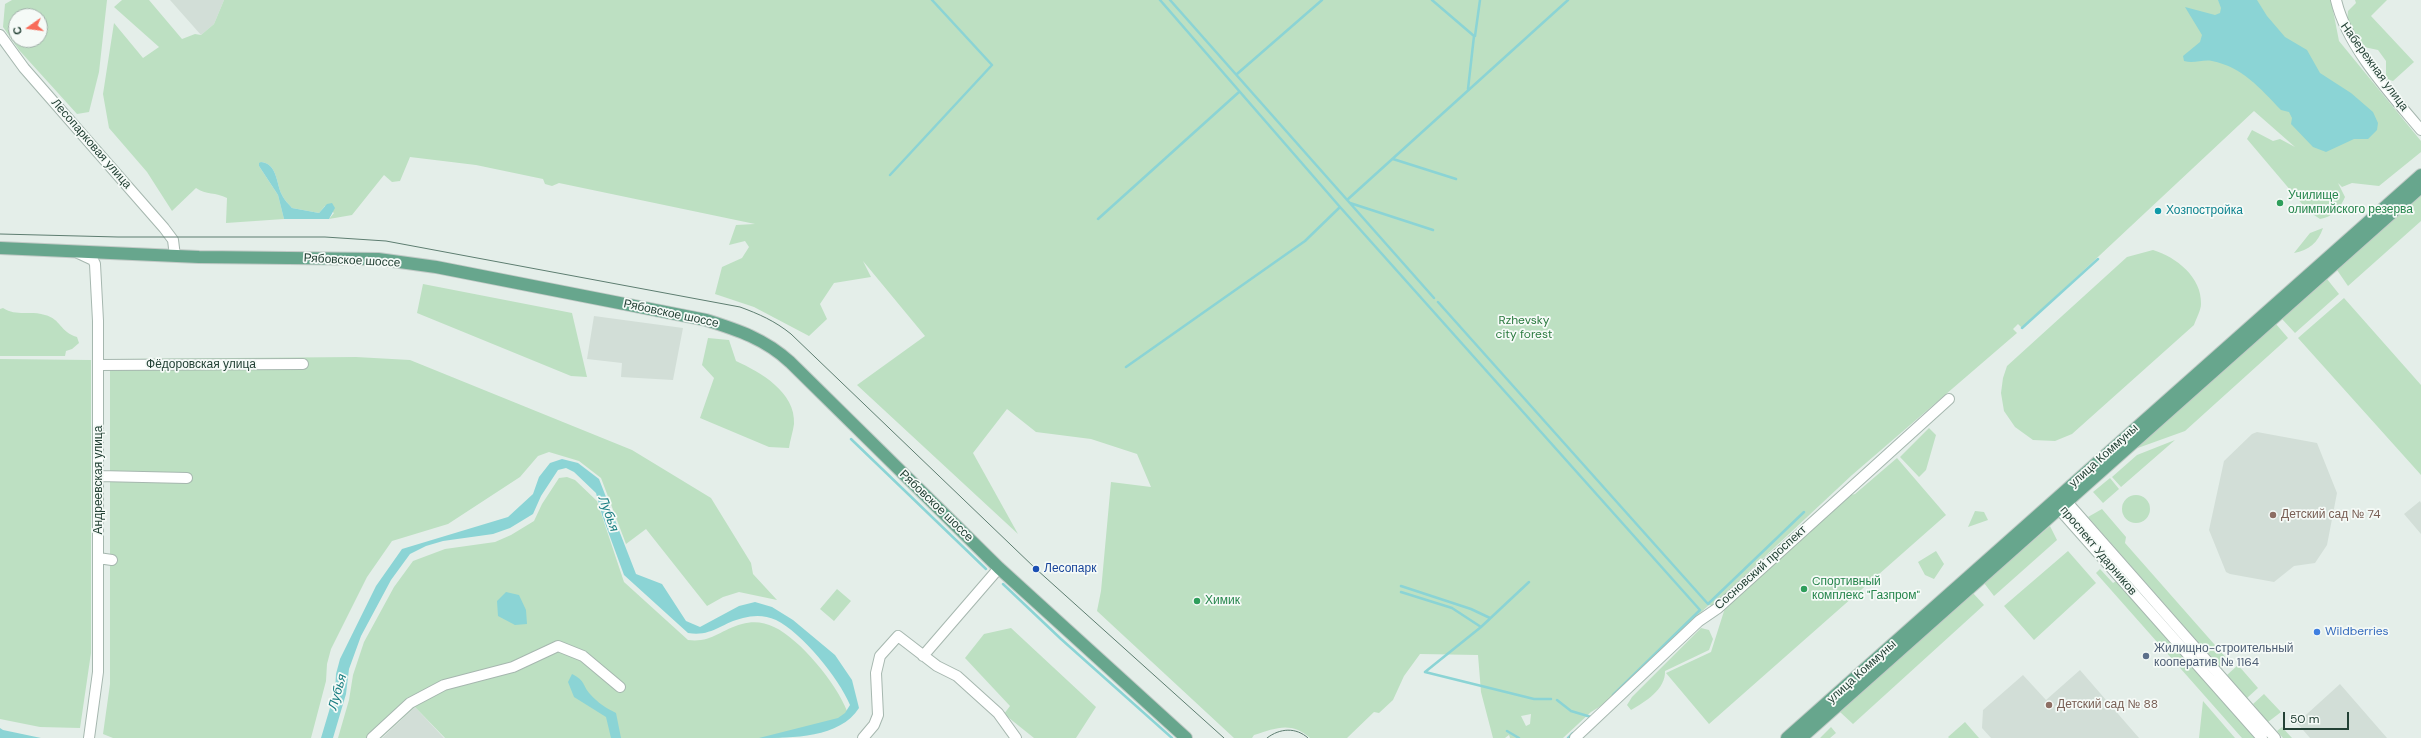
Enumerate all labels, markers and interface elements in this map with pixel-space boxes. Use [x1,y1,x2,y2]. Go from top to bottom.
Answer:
north arrow [8,8,48,48]
street label: Набережная улица [2337,20,2411,114]
text: С [10,25,25,36]
street label: Лесопарковая улица [48,96,134,192]
place label: Училище олимпийского резерва [2288,189,2413,217]
marker: Училище олимпийского резерва [2275,198,2285,208]
place label: Хозпостройка [2166,204,2243,218]
marker: Хозпостройка [2153,206,2163,216]
street label: Рябовское шоссе [303,251,401,271]
street label: Рябовское шоссе [622,297,720,331]
park label: Rzhevsky city forest [1496,314,1552,342]
street label: Фёдоровская улица [146,358,256,372]
street label: улица Коммуны [2067,421,2141,491]
street label: Андреевская улица [92,426,106,534]
street label: Рябовское шоссе [896,467,976,545]
water label: Лубья [594,494,622,534]
street label: проспект Ударников [2057,504,2139,598]
place label: Детский сад № 74 [2281,508,2381,522]
marker: Детский сад № 74 [2268,510,2278,520]
street label: Сосновский проспект [1712,523,1810,613]
place label: Лесопарк [1044,562,1096,576]
marker: Лесопарк [1031,564,1041,574]
place label: Cпортивный комплекс "Газпром" [1812,575,1920,603]
marker: Cпортивный комплекс "Газпром" [1799,584,1809,594]
place label: Химик [1205,594,1240,608]
marker: Химик [1192,596,1202,606]
place label: Wildberries [2325,625,2389,639]
marker: Wildberries [2312,627,2322,637]
street label: улица Коммуны [1825,637,1899,707]
place label: Жилищно-строительный кооператив № 1164 [2154,642,2294,670]
marker: Жилищно-строительный кооператив № 1164 [2141,651,2151,661]
water label: Лубья [325,672,351,712]
place label: Детский сад № 88 [2057,698,2158,712]
marker: Детский сад № 88 [2044,700,2054,710]
scale bar [2285,704,2351,730]
text: 50 m [2290,711,2319,727]

